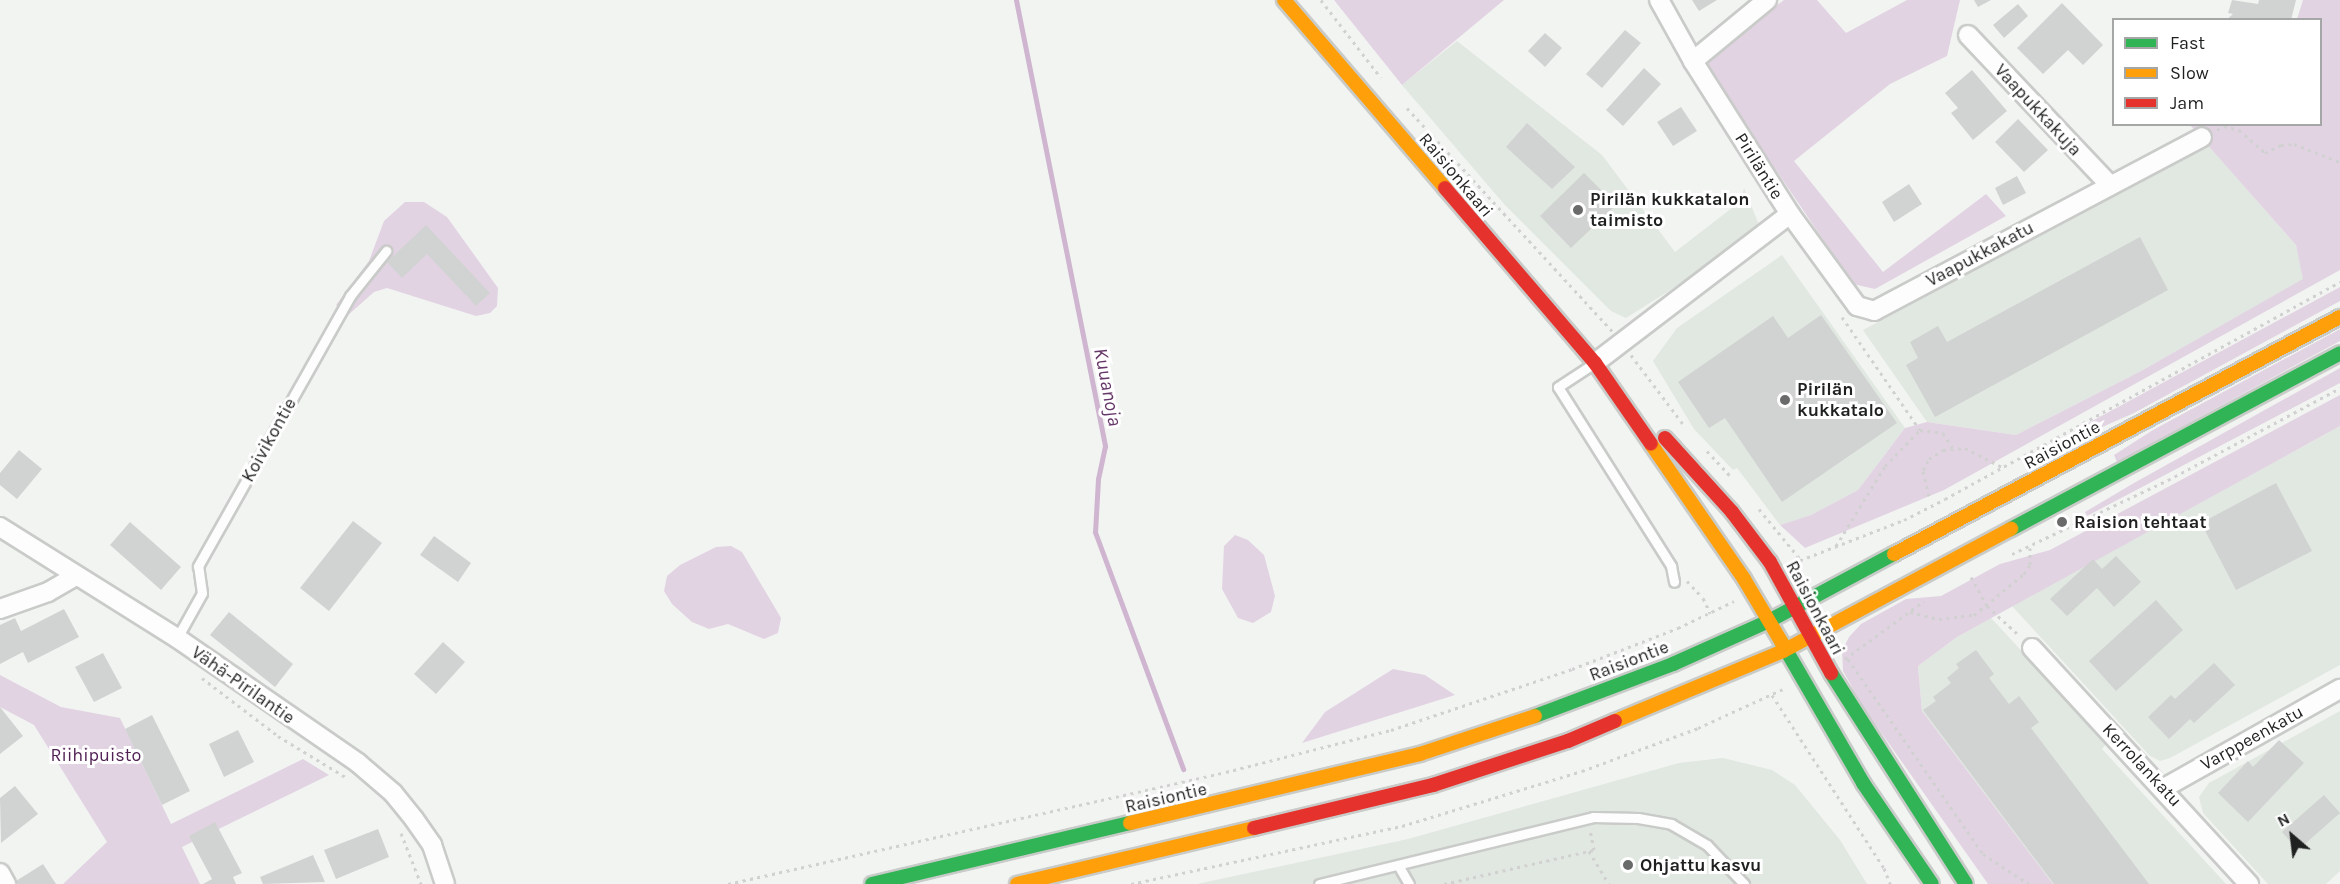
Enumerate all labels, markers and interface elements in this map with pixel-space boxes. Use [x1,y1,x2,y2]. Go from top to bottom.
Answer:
legend [2112,18,2322,126]
text: Fast [2170,32,2205,54]
street label: Vaapukkakuja [1990,60,2086,160]
text: Slow [2170,62,2209,84]
text: Jam [2170,92,2204,114]
street label: Raisionkaari [1414,128,1498,222]
street label: Piriläntie [1730,129,1788,203]
place label: Pirilän kukkatalon taimisto [1590,189,1749,232]
marker: Pirilän kukkatalon taimisto [1571,203,1585,217]
street label: Vaapukkakatu [1923,217,2037,291]
water label: Kuuanoja [1089,346,1127,428]
place label: Pirilän kukkatalo [1797,379,1884,422]
marker: Pirilän kukkatalo [1778,393,1792,407]
street label: Koivikontie [237,394,301,486]
street label: Raisiontie [2020,416,2104,474]
place label: Raision tehtaat [2074,511,2206,533]
marker: Raision tehtaat [2055,515,2069,529]
street label: Raisionkaari [1781,557,1849,659]
street label: Raisiontie [1586,636,1672,686]
street label: Vähä-Pirilantie [187,641,299,729]
street label: Varppeenkatu [2197,701,2307,775]
street label: Kerrolankatu [2098,719,2186,811]
park label: Riihipuisto [51,744,141,766]
street label: Raisiontie [1123,778,1209,818]
north arrow [2262,806,2322,866]
text: N [2274,809,2293,831]
place label: Ohjattu kasvu [1640,854,1761,876]
marker: Ohjattu kasvu [1621,858,1635,872]

